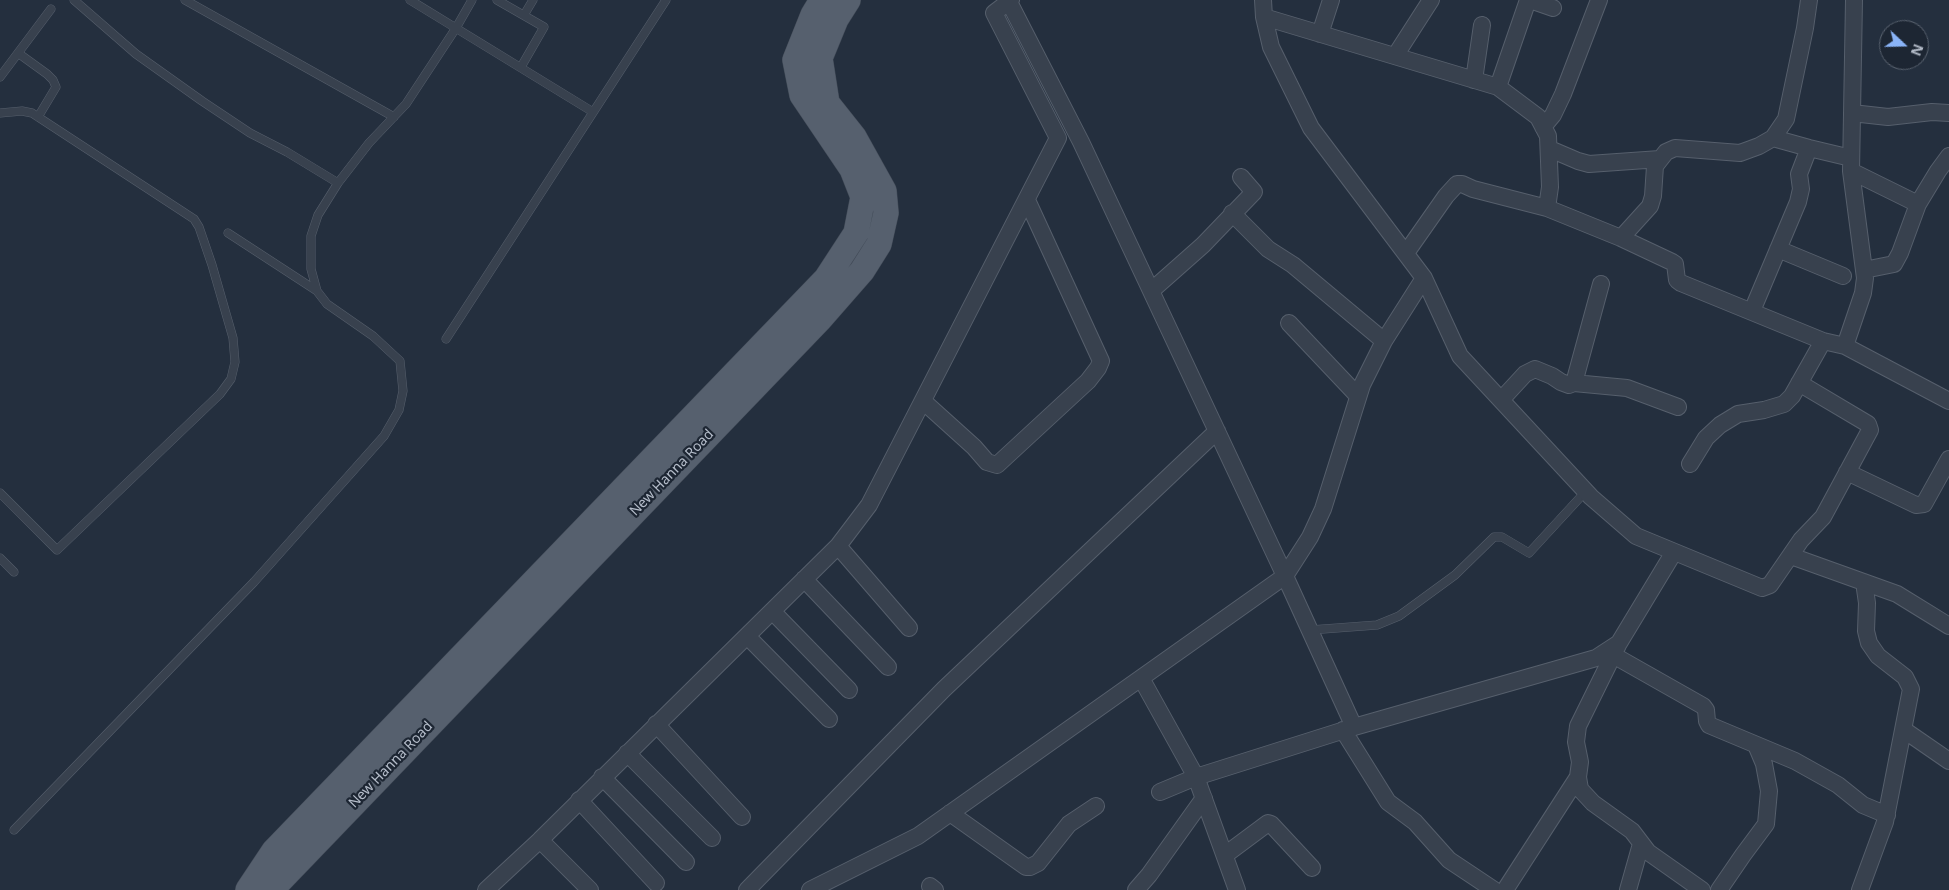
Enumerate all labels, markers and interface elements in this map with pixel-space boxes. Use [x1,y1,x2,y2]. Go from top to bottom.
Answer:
north arrow [1879,20,1929,70]
text: N [1907,41,1928,59]
street label: New Hanna Road [627,426,717,520]
street label: New Hanna Road [346,718,436,812]

